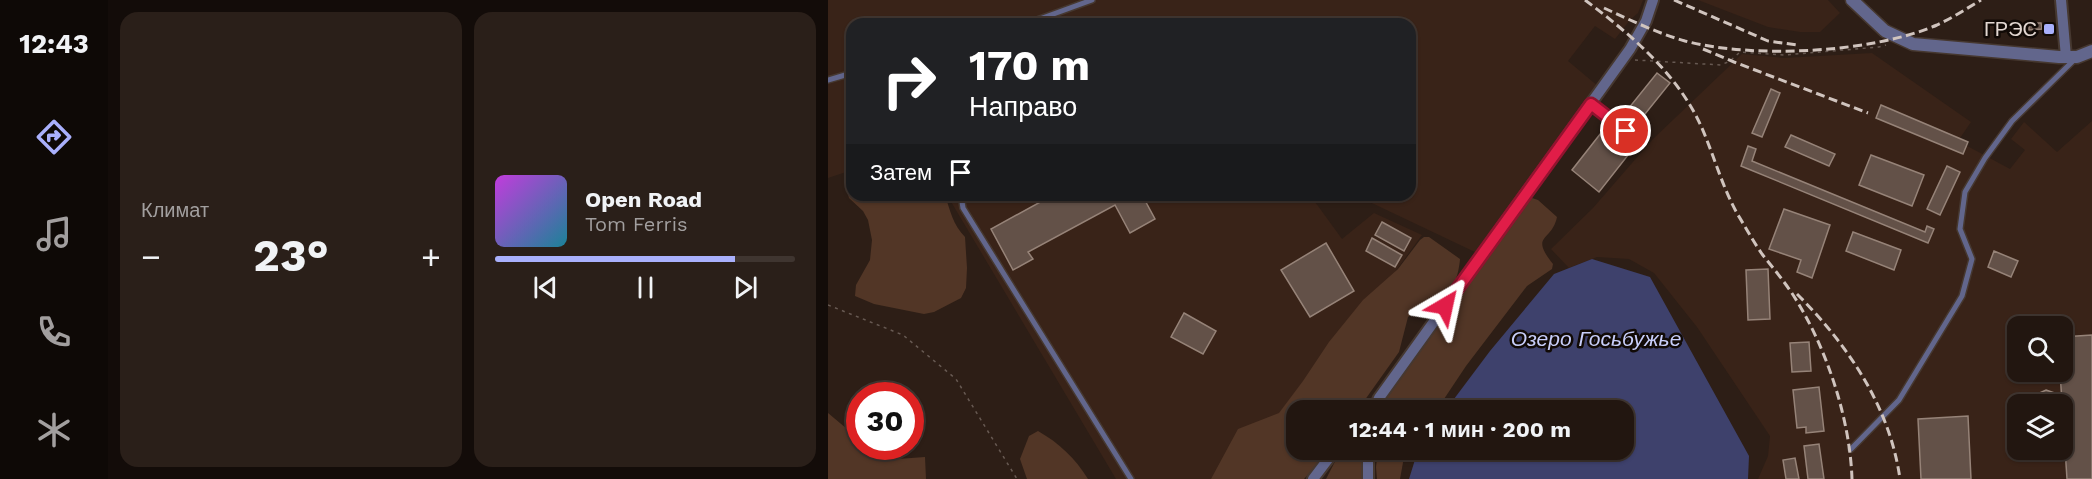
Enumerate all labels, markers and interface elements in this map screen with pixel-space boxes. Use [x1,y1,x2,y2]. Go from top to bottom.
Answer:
place label: ГРЭС [1984,17,2037,41]
marker: ГРЭС [2042,22,2056,36]
text: 12:43 [19,28,89,60]
text: 170 m [969,41,1090,90]
icon: right [870,42,948,120]
text: Направо [969,91,1077,123]
pin [1600,105,1651,156]
icon: arrive [1609,114,1642,147]
icon: directions [33,116,75,158]
icon: arrive [944,156,977,189]
text: Затем [870,160,932,185]
text: Open Road [585,187,702,212]
text: Климат [141,198,209,222]
text: Tom Ferris [585,212,688,236]
icon: music [33,213,75,255]
text: 23° [253,229,329,282]
text: − [141,237,161,276]
text: + [421,237,441,276]
icon: previous [529,271,562,304]
icon: pause [629,271,662,304]
icon: next [729,271,762,304]
position arrow [1413,274,1477,338]
icon: phone [33,311,75,353]
map controls [2007,316,2073,460]
button: search [2007,316,2073,382]
water label: Озеро Госьбужье [1511,326,1681,351]
speed limit sign: 30 [846,382,924,460]
button: layers [2007,394,2073,460]
icon: climate [33,409,75,451]
text: 12:44 · 1 мин · 200 m [1349,417,1571,442]

